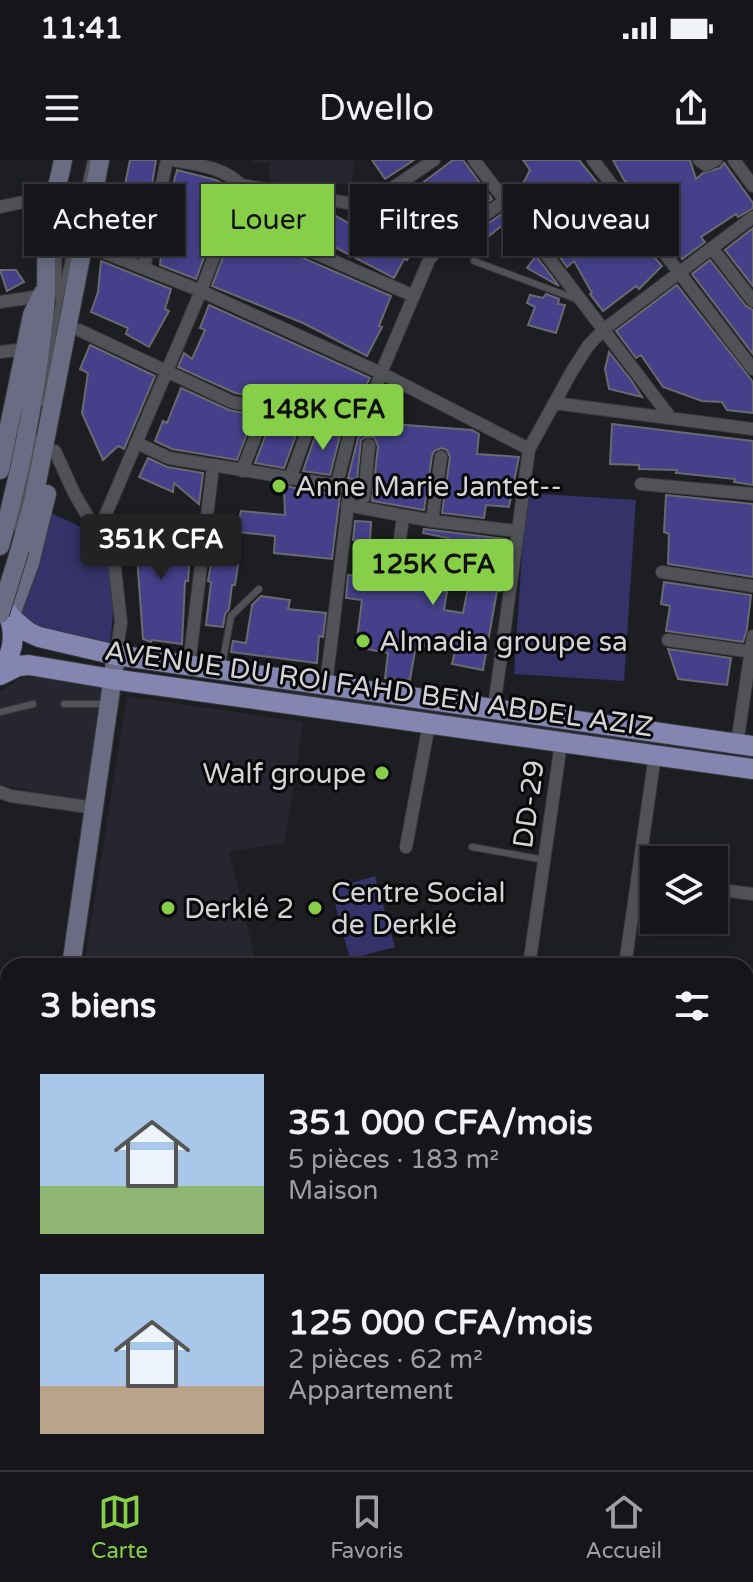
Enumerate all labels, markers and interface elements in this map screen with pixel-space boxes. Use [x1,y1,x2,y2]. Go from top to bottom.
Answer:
text: 11:41 [40,10,123,47]
icon: menu [40,86,84,130]
icon: share [669,86,713,130]
text: Dwello [319,87,434,130]
chip: Acheter [24,184,185,256]
chip: Louer [201,184,334,256]
chip: Filtres [350,184,487,256]
chip: Nouveau [503,184,679,256]
pin: 148K CFA [240,384,406,452]
text: 148K CFA [260,394,386,425]
place label: Anne Marie Jantet-- [295,470,562,504]
marker: Anne Marie Jantet-- [270,477,288,495]
pin: 351K CFA [78,514,244,582]
text: 351K CFA [98,524,224,555]
pin: 125K CFA [350,539,516,607]
text: 125K CFA [370,549,496,580]
place label: Almadia groupe sa [379,625,628,659]
marker: Almadia groupe sa [354,632,372,650]
street label: AVENUE DU ROI FAHD BEN ABDEL AZIZ [102,634,655,744]
place label: Walf groupe [203,757,366,791]
street label: DD-29 [506,758,552,850]
marker: Walf groupe [373,764,391,782]
map controls [640,846,728,934]
button: layers [640,846,728,934]
place label: Centre Social de Derklé [331,876,506,942]
place label: Derklé 2 [184,892,294,926]
marker: Derklé 2 [159,899,177,917]
marker: Centre Social de Derklé [306,899,324,917]
icon: filters [670,984,714,1028]
text: 3 biens [40,986,156,1027]
text: 351 000 CFA/mois [288,1103,593,1144]
icon: home [104,1106,200,1202]
text: 5 pièces · 183 m² [288,1144,499,1175]
text: Maison [288,1175,378,1206]
text: 125 000 CFA/mois [288,1303,593,1344]
icon: home [104,1306,200,1402]
text: 2 pièces · 62 m² [288,1344,483,1375]
text: Appartement [288,1375,453,1406]
tab: Carte [91,1490,148,1564]
tab: Favoris [330,1490,403,1564]
tab: Accueil [586,1490,662,1564]

